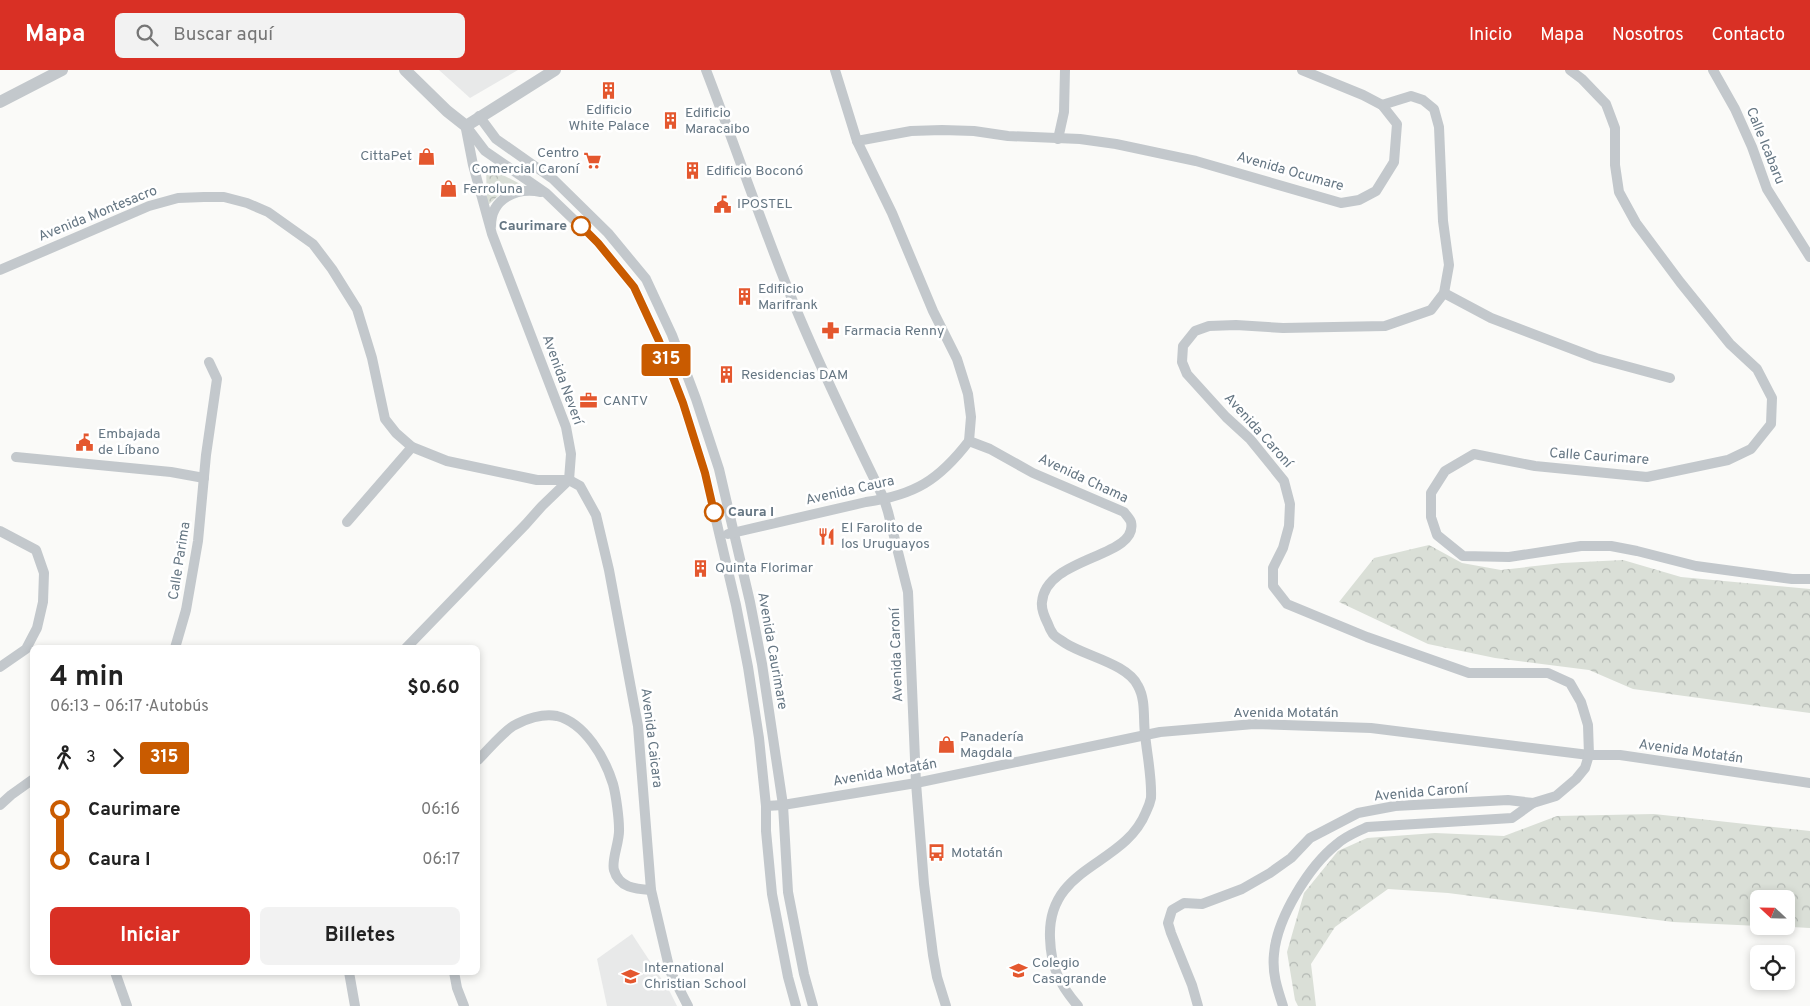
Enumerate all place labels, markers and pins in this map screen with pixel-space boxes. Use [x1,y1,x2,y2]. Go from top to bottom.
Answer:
building icon: Edificio White Palace [599,80,619,100]
place label: Edificio White Palace [569,102,649,135]
place label: Edificio Maracaibo [685,105,750,138]
building icon: Edificio Maracaibo [661,111,681,131]
place label: Centro Comercial Caroní [472,145,580,178]
shop icon: CittaPet [416,146,436,166]
place label: CittaPet [360,148,412,165]
supermarket icon: Centro Comercial Caroní [583,151,603,171]
building icon: Edificio Boconó [682,161,702,181]
place label: Edificio Boconó [706,163,803,180]
shop icon: Ferroluna [439,179,459,199]
place label: Ferroluna [463,181,523,198]
public building icon: IPOSTEL [713,194,733,214]
place label: IPOSTEL [737,196,792,213]
marker: Caurimare [571,216,591,236]
place label: Caurimare [499,218,567,235]
place label: Edificio Marifrank [758,281,818,314]
building icon: Edificio Marifrank [734,287,754,307]
pharmacy icon: Farmacia Renny [820,321,840,341]
place label: Farmacia Renny [844,323,944,340]
building icon: Residencias DAM [717,365,737,385]
place label: Residencias DAM [741,367,848,384]
office icon: CANTV [579,391,599,411]
place label: CANTV [603,393,648,410]
place label: Embajada de Líbano [98,426,160,459]
public building icon: Embajada de Líbano [74,432,94,452]
marker: Caura I [704,502,724,522]
place label: Caura I [728,504,774,521]
place label: El Farolito de los Uruguayos [841,520,930,553]
restaurant icon: El Farolito de los Uruguayos [817,526,837,546]
building icon: Quinta Florimar [691,558,711,578]
place label: Quinta Florimar [715,560,814,577]
place label: Panadería Magdala [960,729,1024,762]
shop icon: Panadería Magdala [936,735,956,755]
bus stop icon: Motatán [927,843,947,863]
place label: Motatán [951,845,1003,862]
place label: Colegio Casagrande [1032,955,1107,988]
place label: International Christian School [644,960,747,993]
school or university icon: Colegio Casagrande [1008,961,1028,981]
school or university icon: International Christian School [620,966,640,986]

